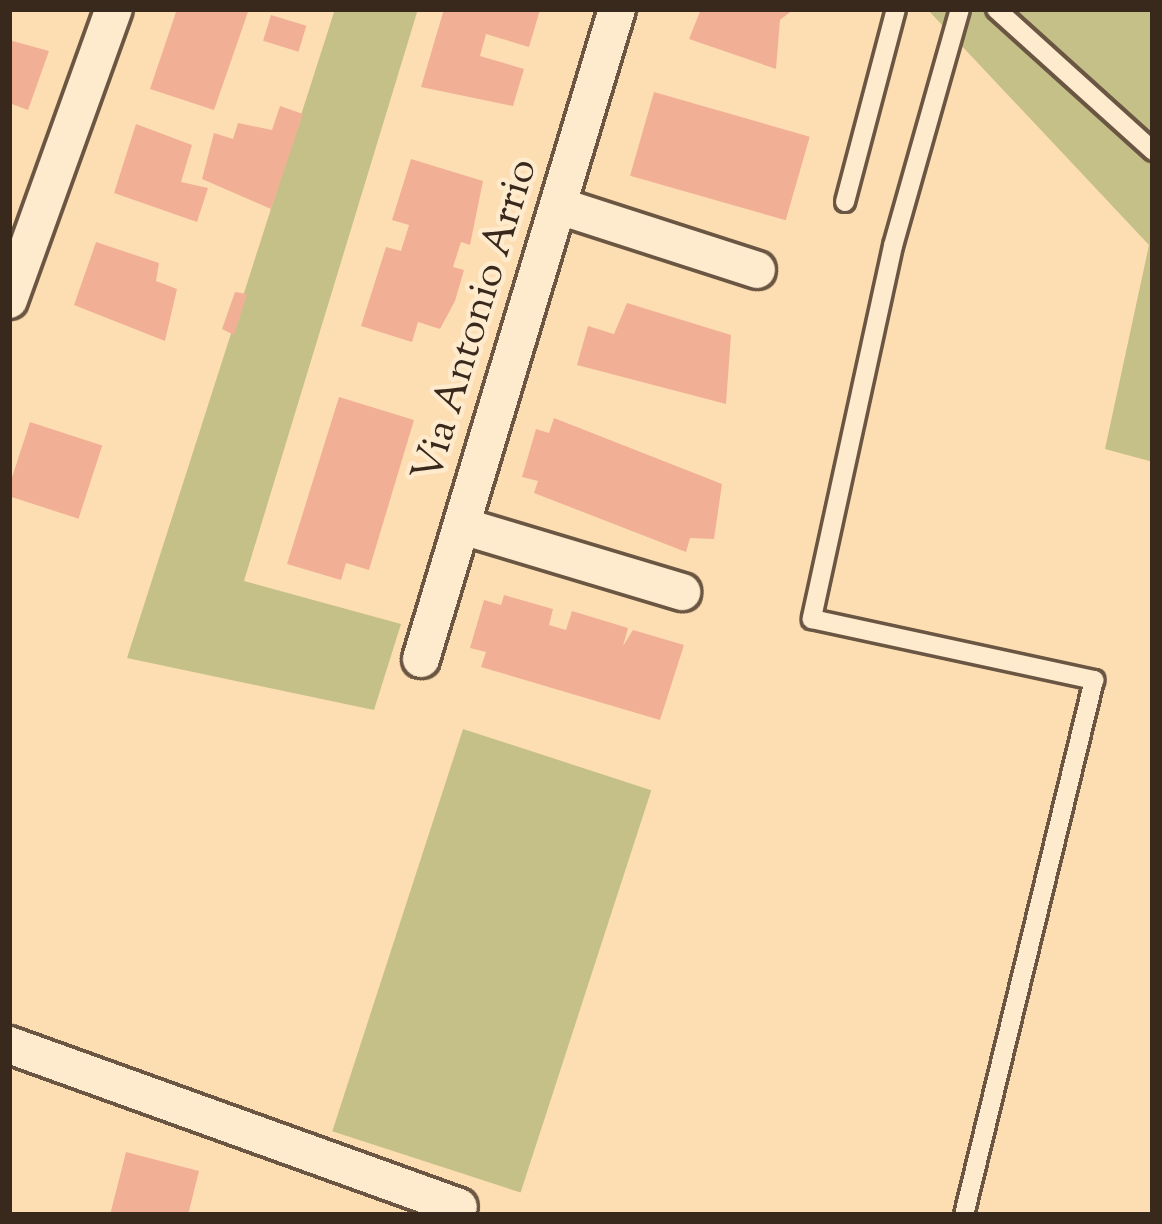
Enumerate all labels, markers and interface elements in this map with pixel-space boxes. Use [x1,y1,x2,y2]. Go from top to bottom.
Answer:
street label: Via Antonio Arrio [404,153,550,489]

